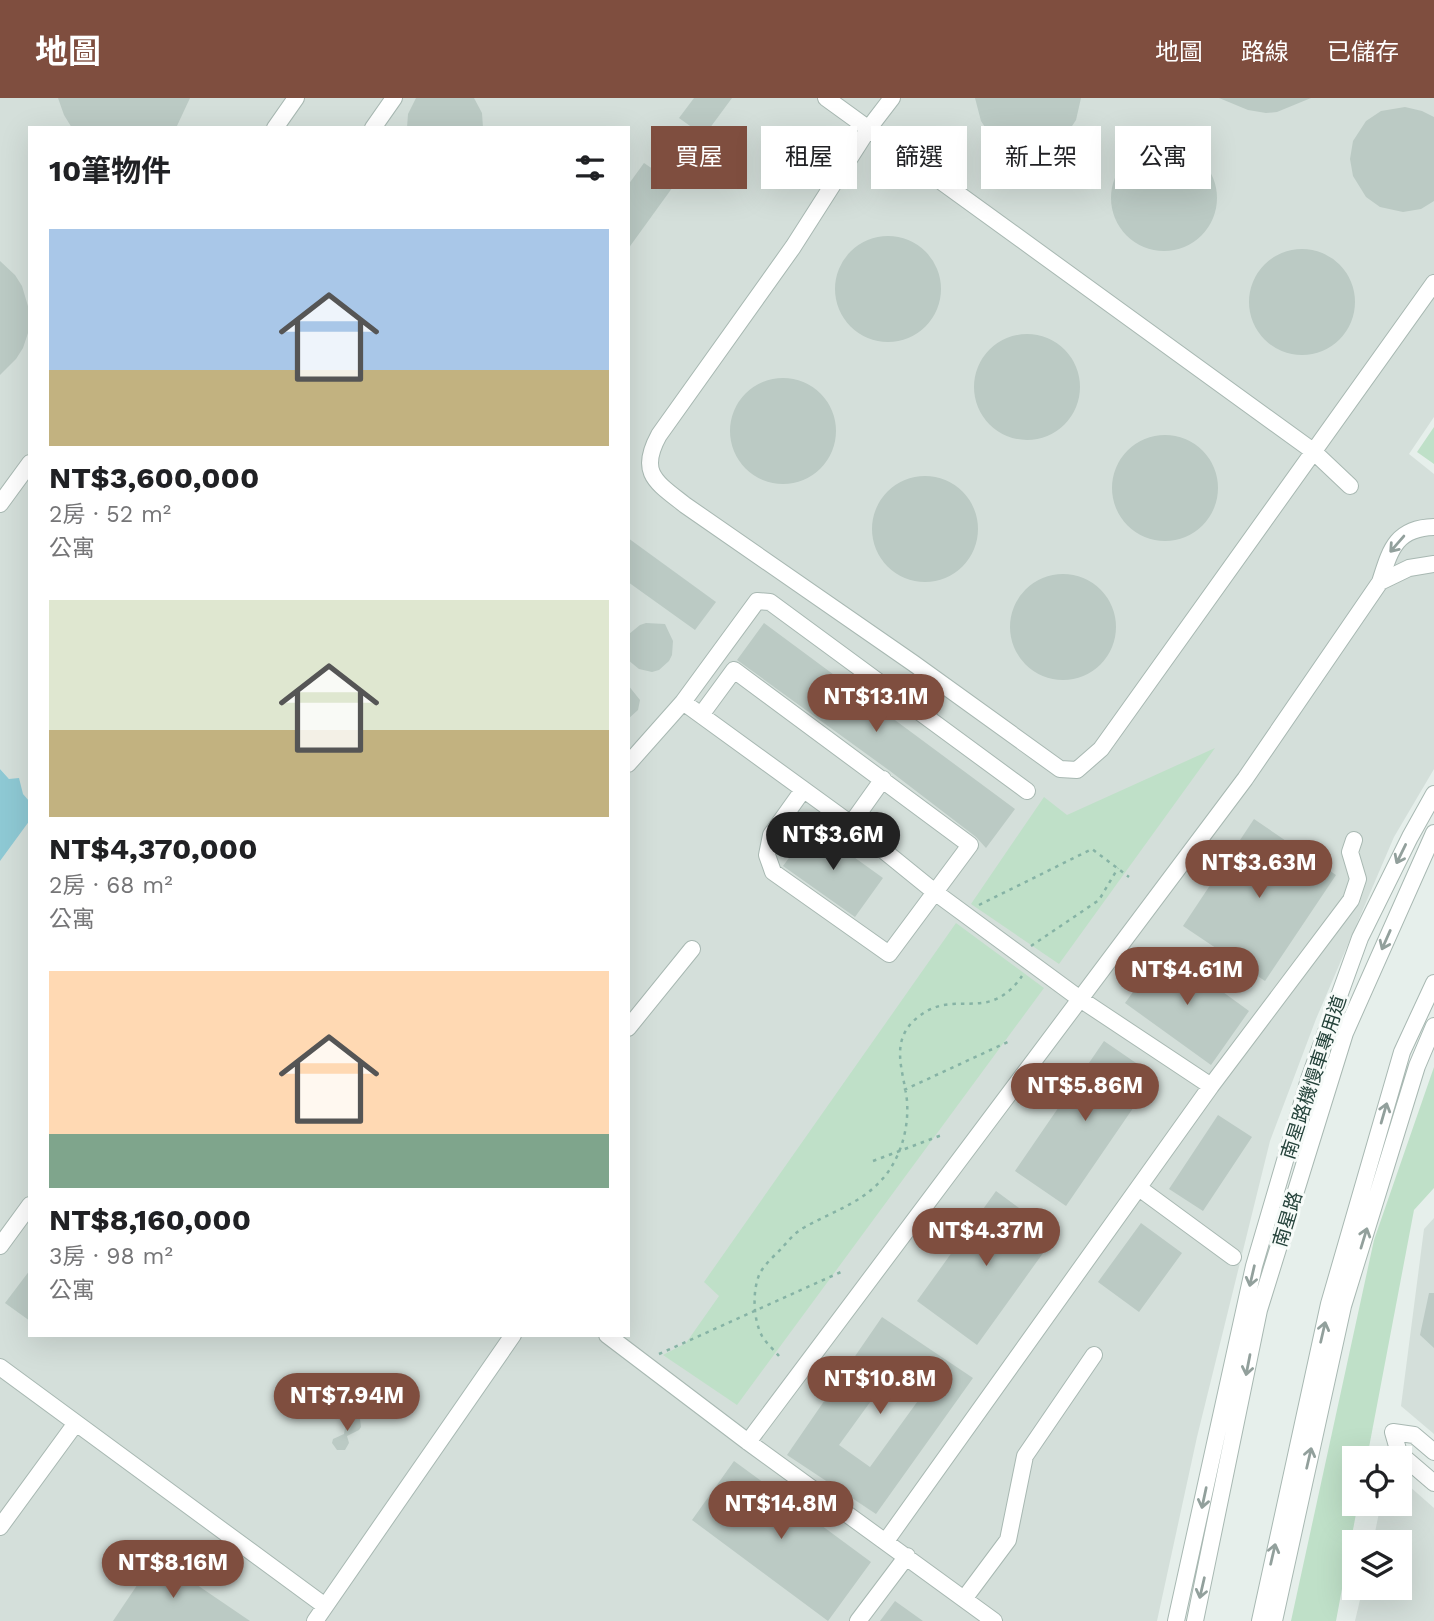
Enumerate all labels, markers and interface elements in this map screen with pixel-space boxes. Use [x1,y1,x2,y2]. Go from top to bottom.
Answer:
text: 地圖 [35,32,101,71]
text: 地圖 [1155,38,1203,66]
text: 路線 [1241,38,1289,66]
text: 已儲存 [1327,38,1399,66]
chip: 買屋 [651,126,747,189]
chip: 租屋 [761,126,857,189]
chip: 篩選 [871,126,967,189]
chip: 新上架 [981,126,1101,189]
chip: 公寓 [1115,126,1211,189]
icon: filters [571,149,609,187]
text: 10筆物件 [49,153,171,188]
icon: home [266,274,392,400]
text: NT$3,600,000 [49,460,259,495]
text: 2房 · 52 m² [49,501,171,528]
text: 公寓 [49,535,95,562]
one-way arrow [1389,535,1405,553]
icon: home [266,645,392,771]
pin: NT$13.1M [804,674,948,734]
text: NT$13.1M [823,683,929,710]
pin: NT$3.6M [768,812,898,872]
text: NT$3.6M [782,821,884,848]
text: NT$4,370,000 [49,831,257,866]
pin: NT$3.63M [1187,840,1331,900]
one-way arrow [1394,843,1408,864]
text: NT$3.63M [1201,849,1317,876]
text: 2房 · 68 m² [49,872,173,899]
text: 公寓 [49,906,95,933]
one-way arrow [1379,929,1392,950]
pin: NT$4.61M [1115,948,1259,1007]
text: NT$4.61M [1131,956,1243,983]
street label: 南星路機慢車專用道 [1276,992,1351,1162]
icon: home [266,1016,392,1142]
pin: NT$5.86M [1013,1063,1157,1123]
text: NT$5.86M [1027,1072,1143,1099]
one-way arrow [1379,1102,1392,1124]
street label: 南星路 [1268,1189,1307,1250]
text: NT$8,160,000 [49,1202,251,1237]
pin: NT$4.37M [914,1208,1058,1268]
text: NT$4.37M [928,1217,1044,1244]
one-way arrow [1358,1227,1371,1249]
text: 3房 · 98 m² [49,1243,173,1270]
one-way arrow [1245,1264,1258,1286]
text: 公寓 [49,1277,95,1304]
one-way arrow [1317,1321,1330,1344]
one-way arrow [1240,1353,1254,1376]
pin: NT$10.8M [808,1356,952,1416]
text: NT$10.8M [823,1365,937,1392]
pin: NT$7.94M [275,1374,419,1433]
text: NT$7.94M [290,1382,404,1409]
map controls [1342,1446,1412,1600]
button: locate [1342,1446,1412,1516]
one-way arrow [1303,1448,1316,1470]
pin: NT$14.8M [709,1482,853,1541]
one-way arrow [1196,1486,1210,1509]
text: NT$14.8M [724,1490,838,1517]
button: layers [1342,1530,1412,1600]
pin: NT$8.16M [101,1540,245,1600]
one-way arrow [1267,1543,1281,1566]
text: NT$8.16M [118,1549,228,1576]
one-way arrow [1195,1576,1209,1599]

